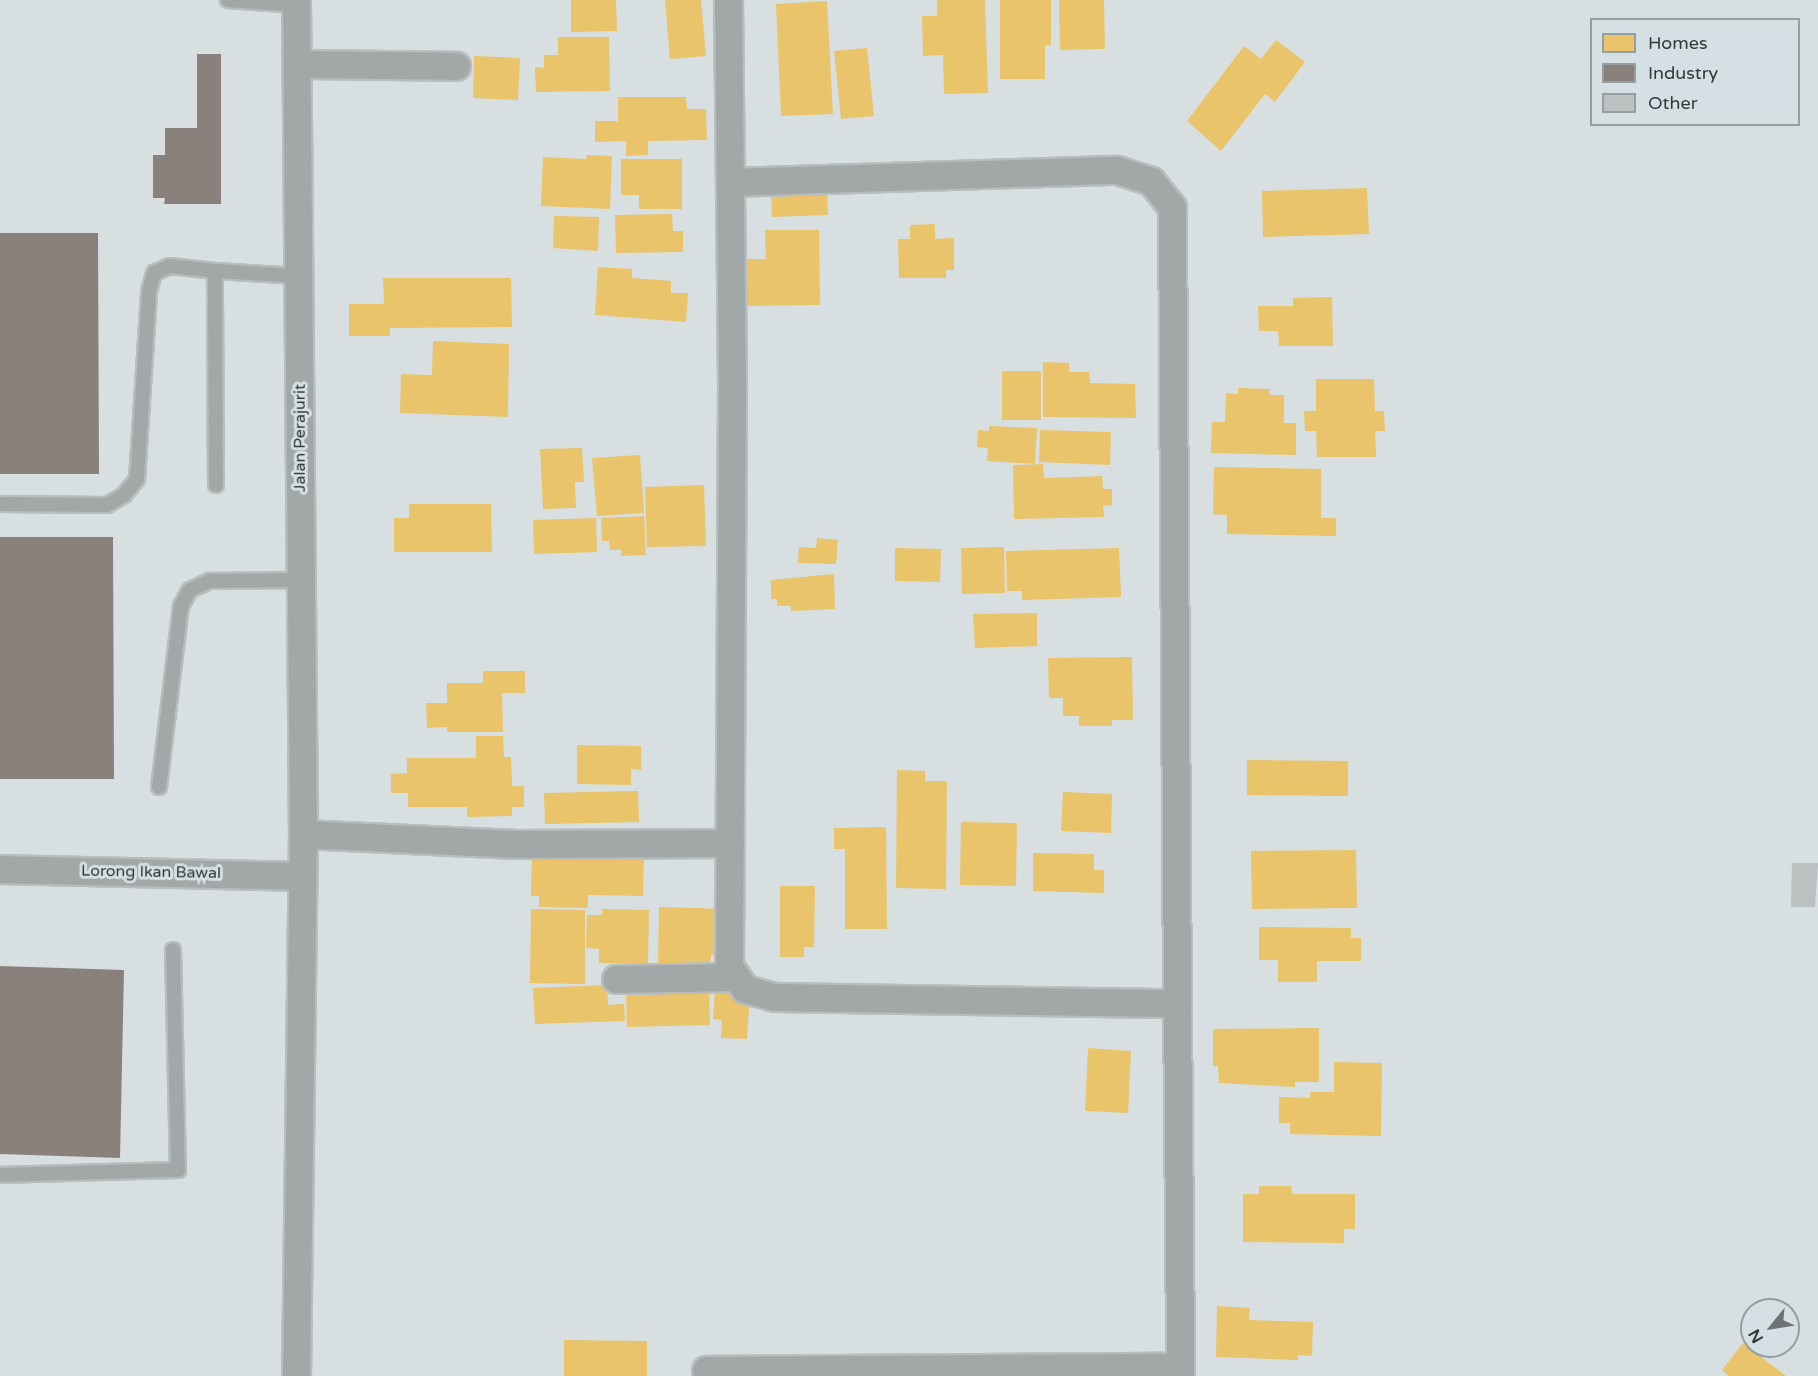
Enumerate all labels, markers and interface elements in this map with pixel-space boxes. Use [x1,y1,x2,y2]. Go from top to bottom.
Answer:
legend [1590,18,1800,126]
text: Homes [1648,32,1708,54]
text: Industry [1648,62,1718,84]
text: Other [1648,92,1698,114]
street label: Jalan Perajurit [290,384,310,492]
street label: Lorong Ikan Bawal [81,861,221,883]
north arrow [1740,1298,1800,1358]
text: N [1744,1325,1768,1347]

